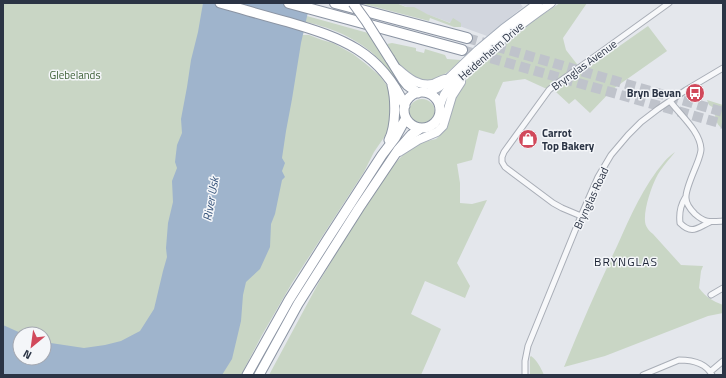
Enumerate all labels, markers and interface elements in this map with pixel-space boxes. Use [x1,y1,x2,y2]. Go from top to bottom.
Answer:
street label: Heidenheim Drive [455,18,528,84]
street label: Brynglas Avenue [548,36,620,94]
park label: Glebelands [49,67,101,83]
bus stop icon: Bryn Bevan [684,82,706,104]
place label: Bryn Bevan [627,85,681,101]
place label: Carrot Top Bakery [542,125,595,154]
shop icon: Carrot Top Bakery [517,128,539,150]
street label: Brynglas Road [570,164,612,232]
water label: River Usk [197,174,224,222]
district label: BRYNGLAS [594,252,658,271]
north arrow [12,326,52,366]
text: N [20,346,34,364]

